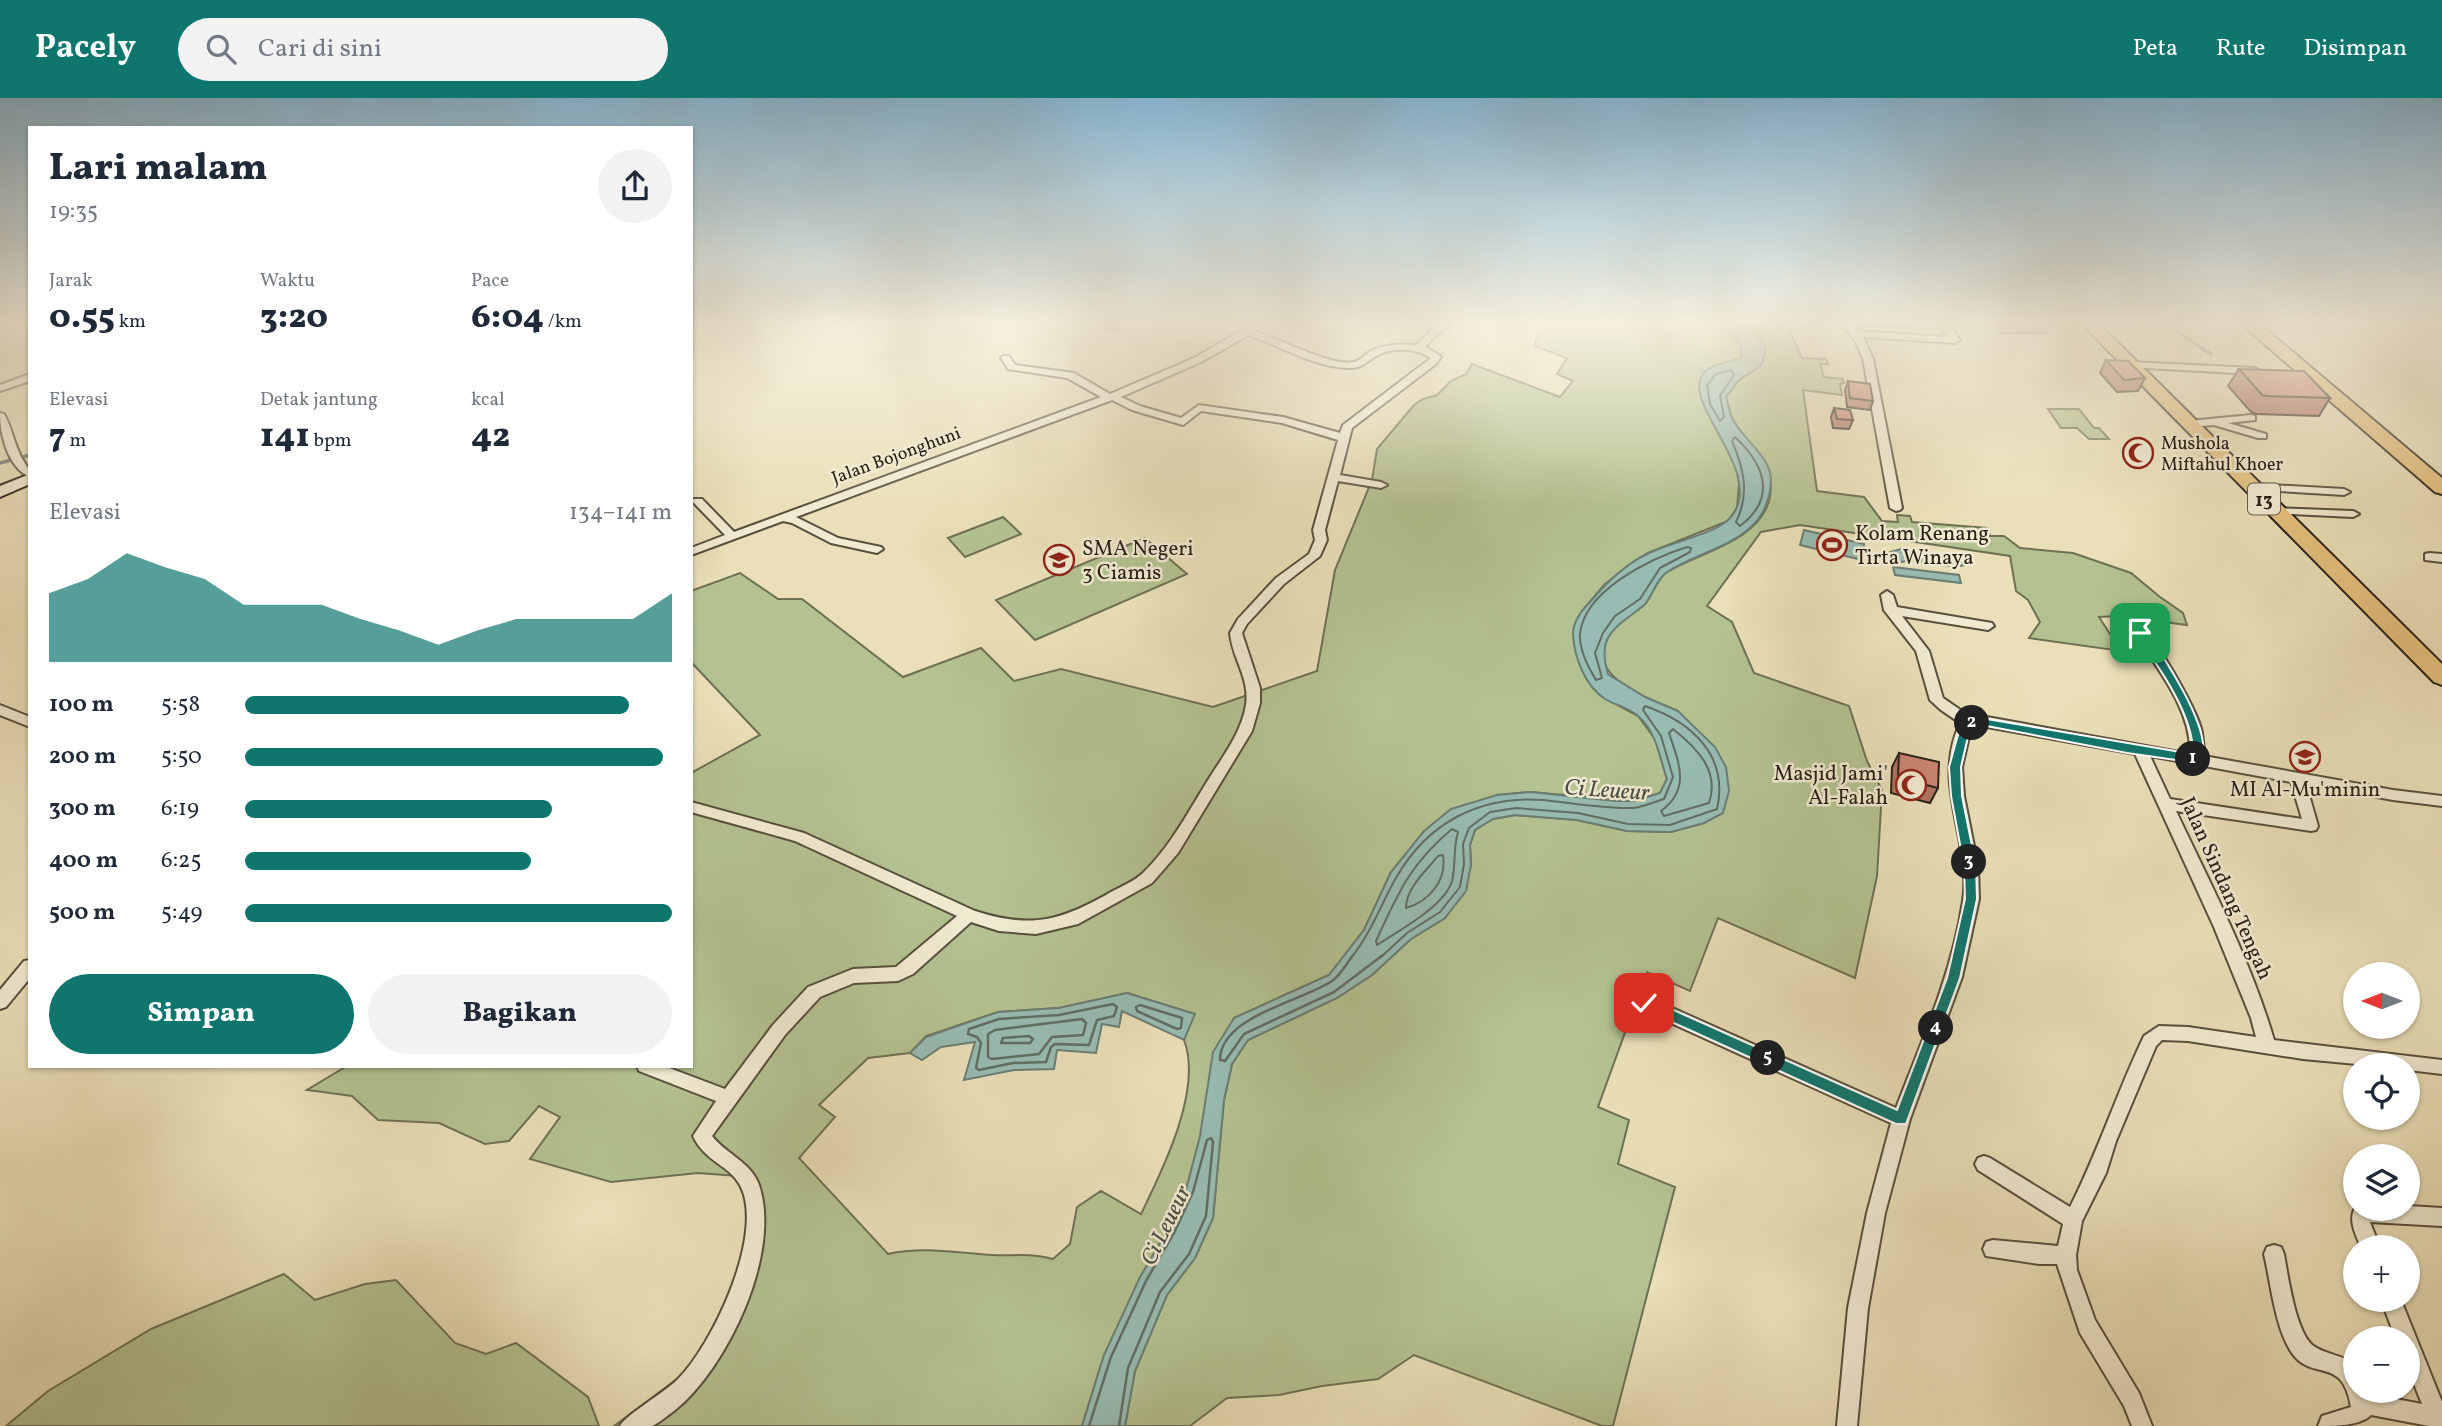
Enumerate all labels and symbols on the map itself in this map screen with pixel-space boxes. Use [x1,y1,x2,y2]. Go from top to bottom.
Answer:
street label: Jalan Bojonghuni [828,421,965,491]
place label: Mushola Miftahul Khoer [2161,432,2283,478]
mosque icon: Mushola Miftahul Khoer [2121,436,2155,470]
road number: 13 [2248,484,2280,514]
place label: Kolam Renang Tirta Winaya [1855,520,1989,573]
sports icon: Kolam Renang Tirta Winaya [1815,528,1849,562]
place label: SMA Negeri 3 Ciamis [1082,535,1193,588]
school or university icon: SMA Negeri 3 Ciamis [1042,543,1076,577]
pin [2110,603,2170,663]
pin: 2 [1954,706,1990,740]
school or university icon: MI Al-Mu'minin [2288,740,2322,774]
pin: 1 [2176,742,2210,776]
place label: Masjid Jami' Al-Falah [1774,760,1888,813]
mosque icon: Masjid Jami' Al-Falah [1894,768,1928,802]
water label: Ci Leueur [1563,772,1651,810]
place label: MI Al-Mu'minin [2230,776,2380,805]
street label: Jalan Sindang Tengah [2172,793,2279,985]
pin: 3 [1952,844,1986,880]
north arrow [2343,962,2420,1040]
pin [1614,973,1674,1033]
pin: 4 [1918,1010,1954,1046]
pin: 5 [1750,1040,1786,1076]
water label: Ci Leueur [1134,1180,1200,1271]

